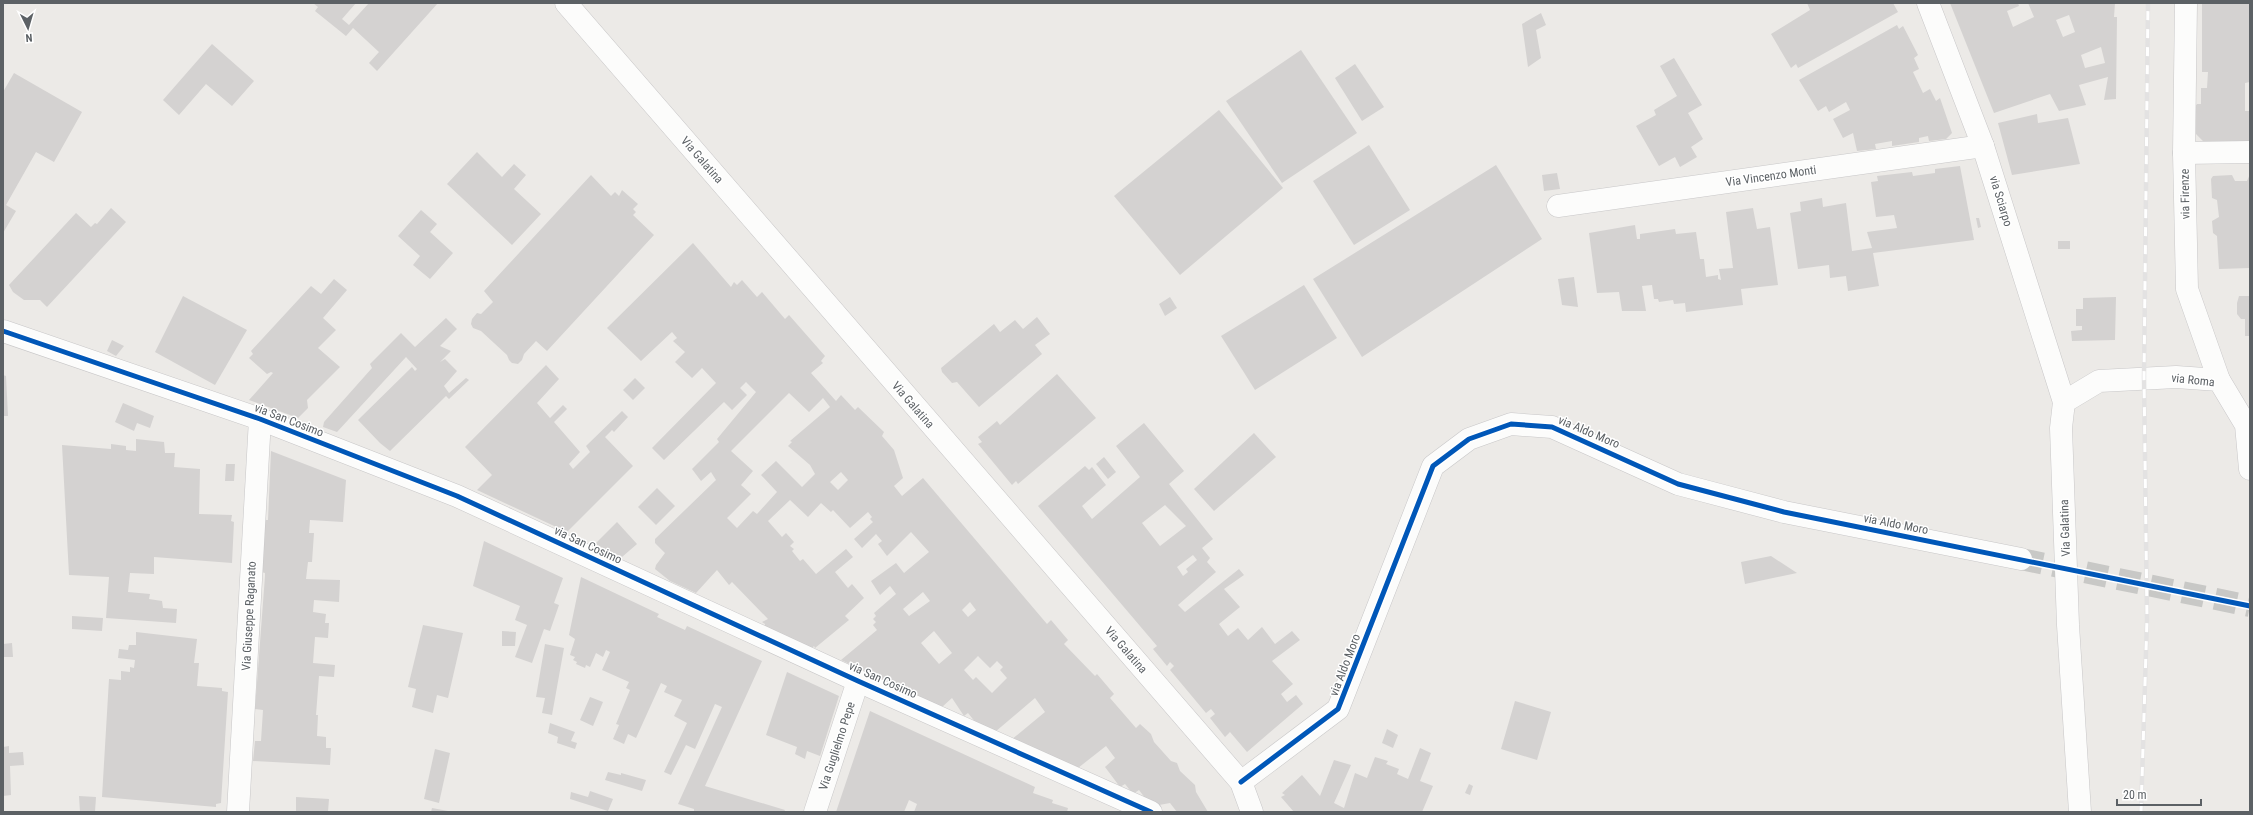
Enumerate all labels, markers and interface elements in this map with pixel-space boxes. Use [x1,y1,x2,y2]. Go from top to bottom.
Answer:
north arrow [8,8,48,48]
text: N [25,31,33,44]
street label: Via Galatina [678,134,726,186]
street label: Via Vincenzo Monti [1725,163,1817,189]
street label: via Firenze [2178,168,2192,219]
street label: via Sciarpo [1987,174,2015,228]
street label: via Roma [2171,371,2216,389]
street label: Via Galatina [889,379,937,431]
street label: via San Cosimo [252,400,326,440]
street label: via Aldo Moro [1556,413,1622,451]
street label: Via Galatina [2057,499,2073,557]
street label: via Aldo Moro [1863,511,1929,537]
street label: via San Cosimo [552,523,624,567]
street label: Via Giuseppe Raganato [239,561,259,671]
street label: Via Galatina [1102,624,1150,676]
street label: via Aldo Moro [1327,632,1363,698]
street label: via San Cosimo [847,659,919,701]
street label: Via Guglielmo Pepe [816,700,858,792]
scale bar [2117,781,2201,807]
text: 20 m [2123,788,2147,802]

